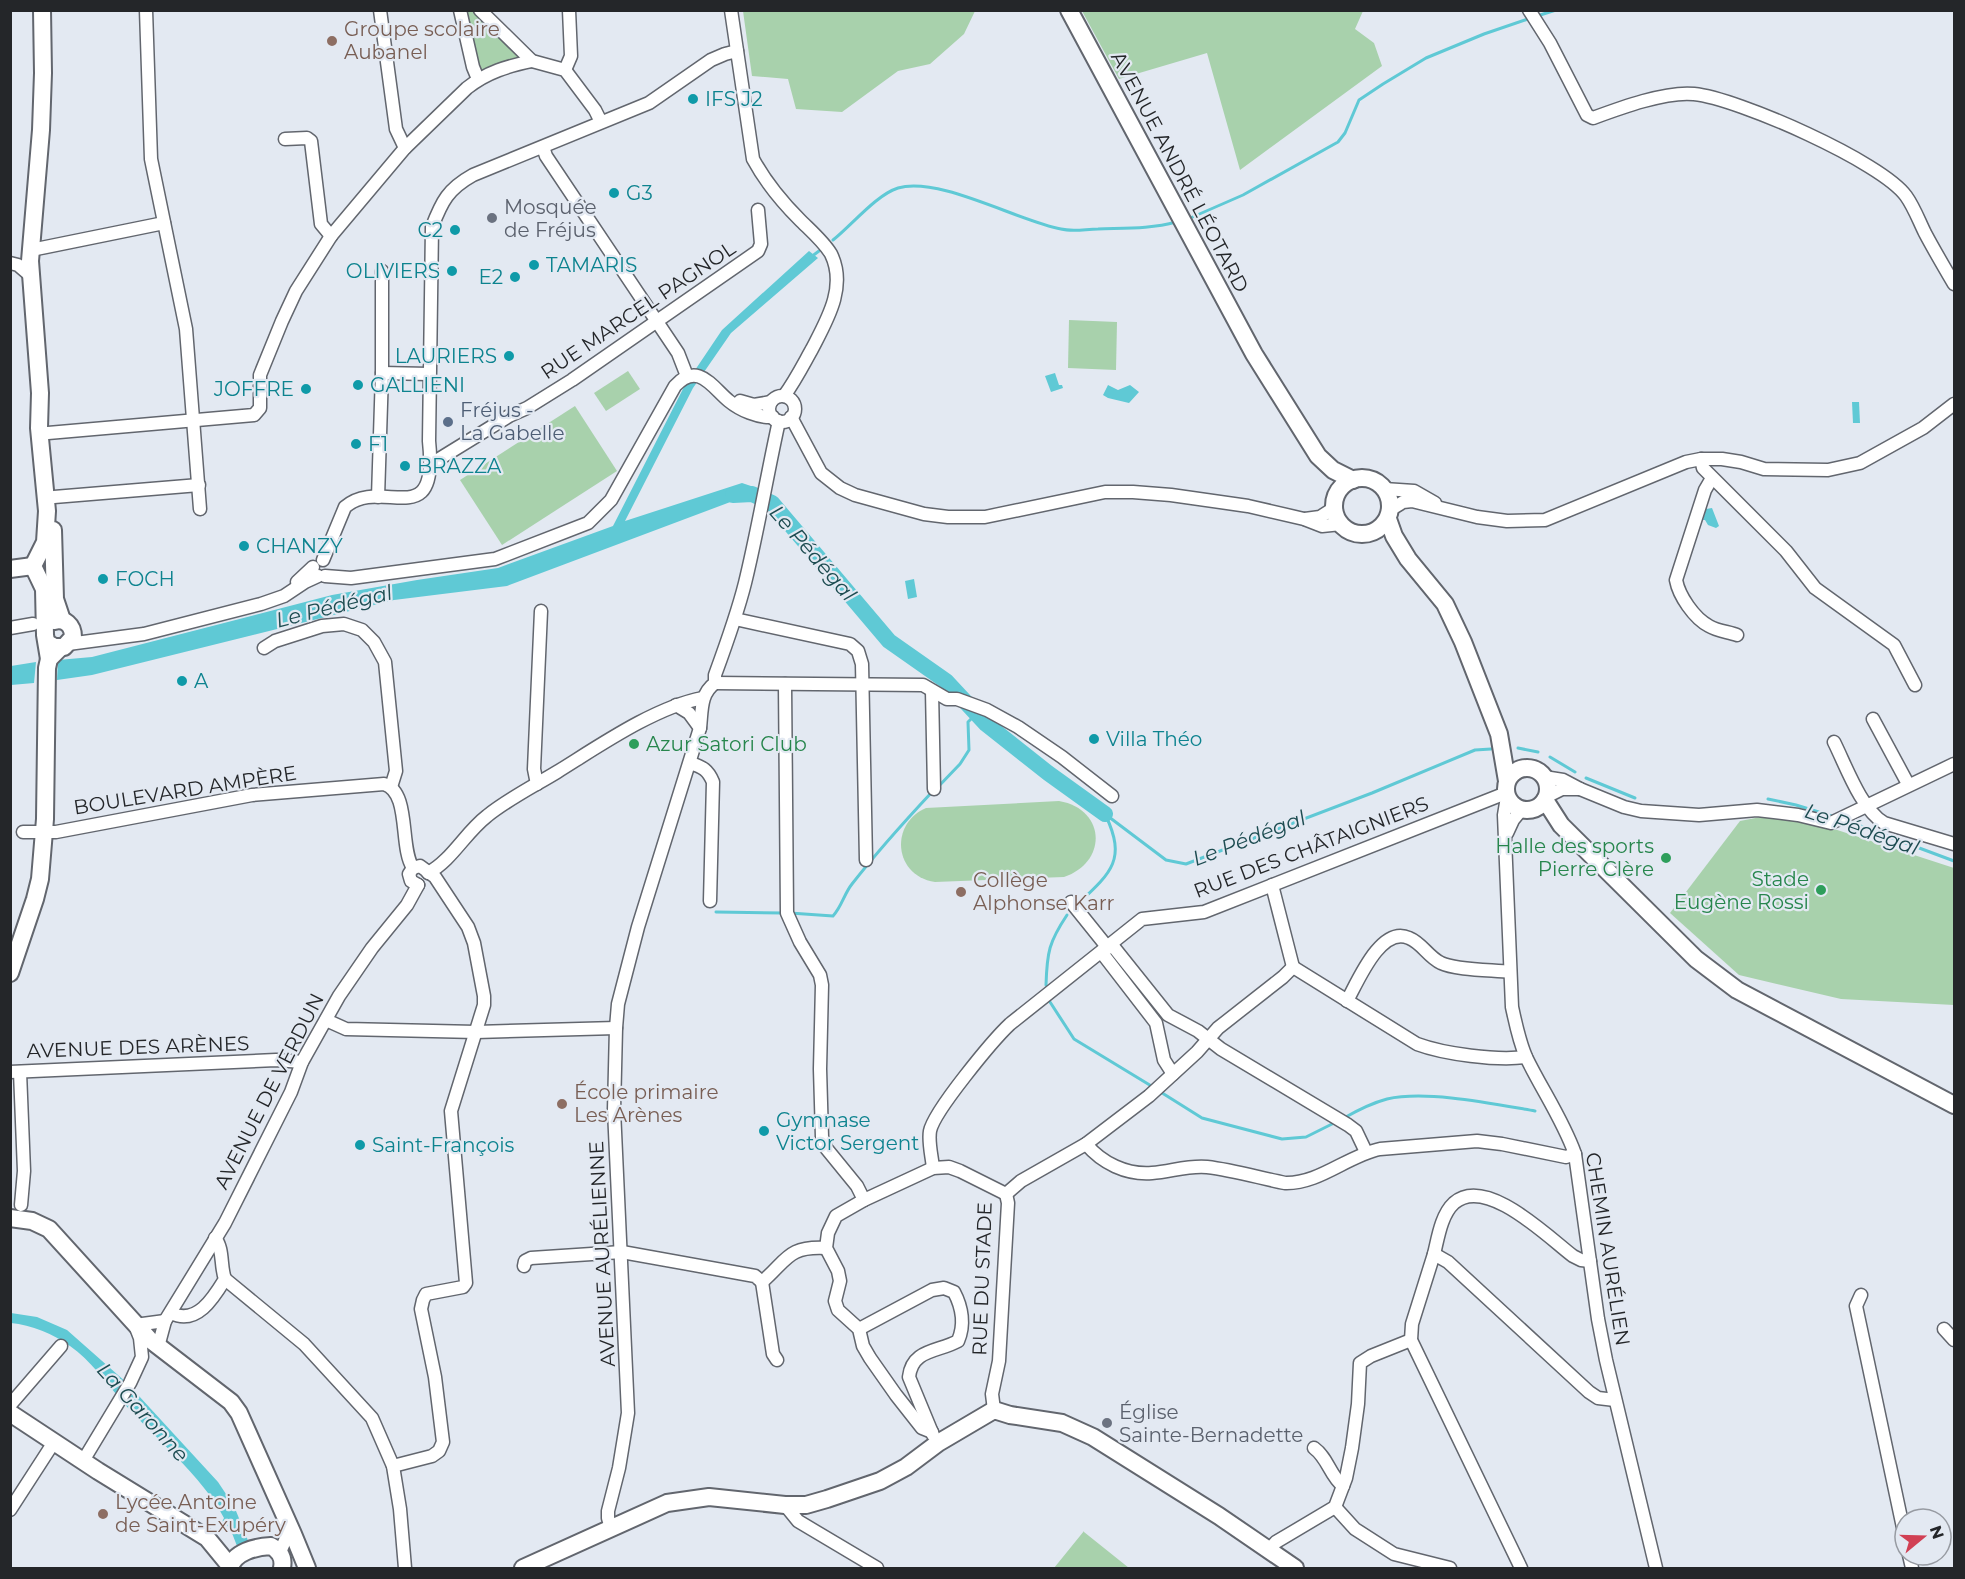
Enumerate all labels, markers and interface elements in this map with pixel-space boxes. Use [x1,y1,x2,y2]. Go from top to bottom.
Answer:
place label: Groupe scolaire Aubanel [344,17,500,64]
marker: Groupe scolaire Aubanel [325,34,339,48]
street label: AVENUE ANDRÉ LÉOTARD [1106,47,1254,297]
place label: IFS J2 [705,87,763,111]
marker: IFS J2 [686,92,700,106]
place label: G3 [626,181,653,205]
marker: G3 [607,186,621,200]
place label: Mosquée de Fréjus [504,195,597,242]
marker: Mosquée de Fréjus [485,211,499,225]
place label: C2 [418,218,443,242]
marker: C2 [448,223,462,237]
street label: RUE MARCEL PAGNOL [536,236,740,384]
place label: TAMARIS [546,253,637,277]
marker: TAMARIS [527,258,541,272]
place label: OLIVIERS [346,259,440,283]
marker: OLIVIERS [445,264,459,278]
place label: E2 [478,265,503,289]
marker: E2 [508,270,522,284]
place label: LAURIERS [395,344,497,368]
marker: LAURIERS [502,349,516,363]
place label: GALLIENI [370,373,465,397]
place label: JOFFRE [213,377,294,401]
marker: GALLIENI [351,378,365,392]
marker: JOFFRE [299,382,313,396]
place label: Fréjus - La Gabelle [460,398,565,445]
marker: Fréjus - La Gabelle [441,415,455,429]
place label: F1 [368,432,388,456]
marker: F1 [349,437,363,451]
place label: BRAZZA [417,454,502,478]
marker: BRAZZA [398,459,412,473]
water label: Le Pédégal [765,500,862,606]
place label: CHANZY [256,534,343,558]
marker: CHANZY [237,539,251,553]
place label: FOCH [115,567,175,591]
marker: FOCH [96,572,110,586]
water label: Le Pédégal [273,579,395,633]
place label: A [194,669,209,693]
marker: A [175,674,189,688]
place label: Villa Théo [1106,727,1202,751]
place label: Azur Satori Club [646,732,807,756]
marker: Villa Théo [1087,732,1101,746]
marker: Azur Satori Club [627,737,641,751]
street label: BOULEVARD AMPÈRE [72,761,298,819]
street label: RUE DES CHÂTAIGNIERS [1190,791,1432,903]
water label: Le Pédégal [1802,798,1923,860]
water label: Le Pédégal [1189,805,1309,871]
place label: Halle des sports Pierre Clère [1495,834,1654,881]
marker: Halle des sports Pierre Clère [1659,851,1673,865]
place label: Stade Eugène Rossi [1674,867,1809,914]
place label: Collège Alphonse Karr [973,868,1115,915]
marker: Stade Eugène Rossi [1814,883,1828,897]
marker: Collège Alphonse Karr [954,885,968,899]
street label: AVENUE DE VERDUN [209,989,329,1193]
street label: AVENUE DES ARÈNES [26,1031,250,1063]
place label: École primaire Les Arènes [574,1080,719,1127]
marker: École primaire Les Arènes [555,1097,569,1111]
place label: Gymnase Victor Sergent [776,1108,919,1155]
marker: Gymnase Victor Sergent [757,1124,771,1138]
place label: Saint-François [372,1133,515,1157]
marker: Saint-François [353,1138,367,1152]
street label: AVENUE AURÉLIENNE [584,1140,620,1368]
street label: CHEMIN AURÉLIEN [1581,1151,1635,1347]
street label: RUE DU STADE [967,1202,997,1356]
water label: La Garonne [92,1357,194,1467]
place label: Église Sainte-Bernadette [1119,1400,1303,1447]
marker: Église Sainte-Bernadette [1100,1416,1114,1430]
place label: Lycée Antoine de Saint-Exupéry [115,1490,286,1537]
marker: Lycée Antoine de Saint-Exupéry [96,1507,110,1521]
north arrow [1893,1507,1953,1567]
text: N [1926,1523,1948,1541]

